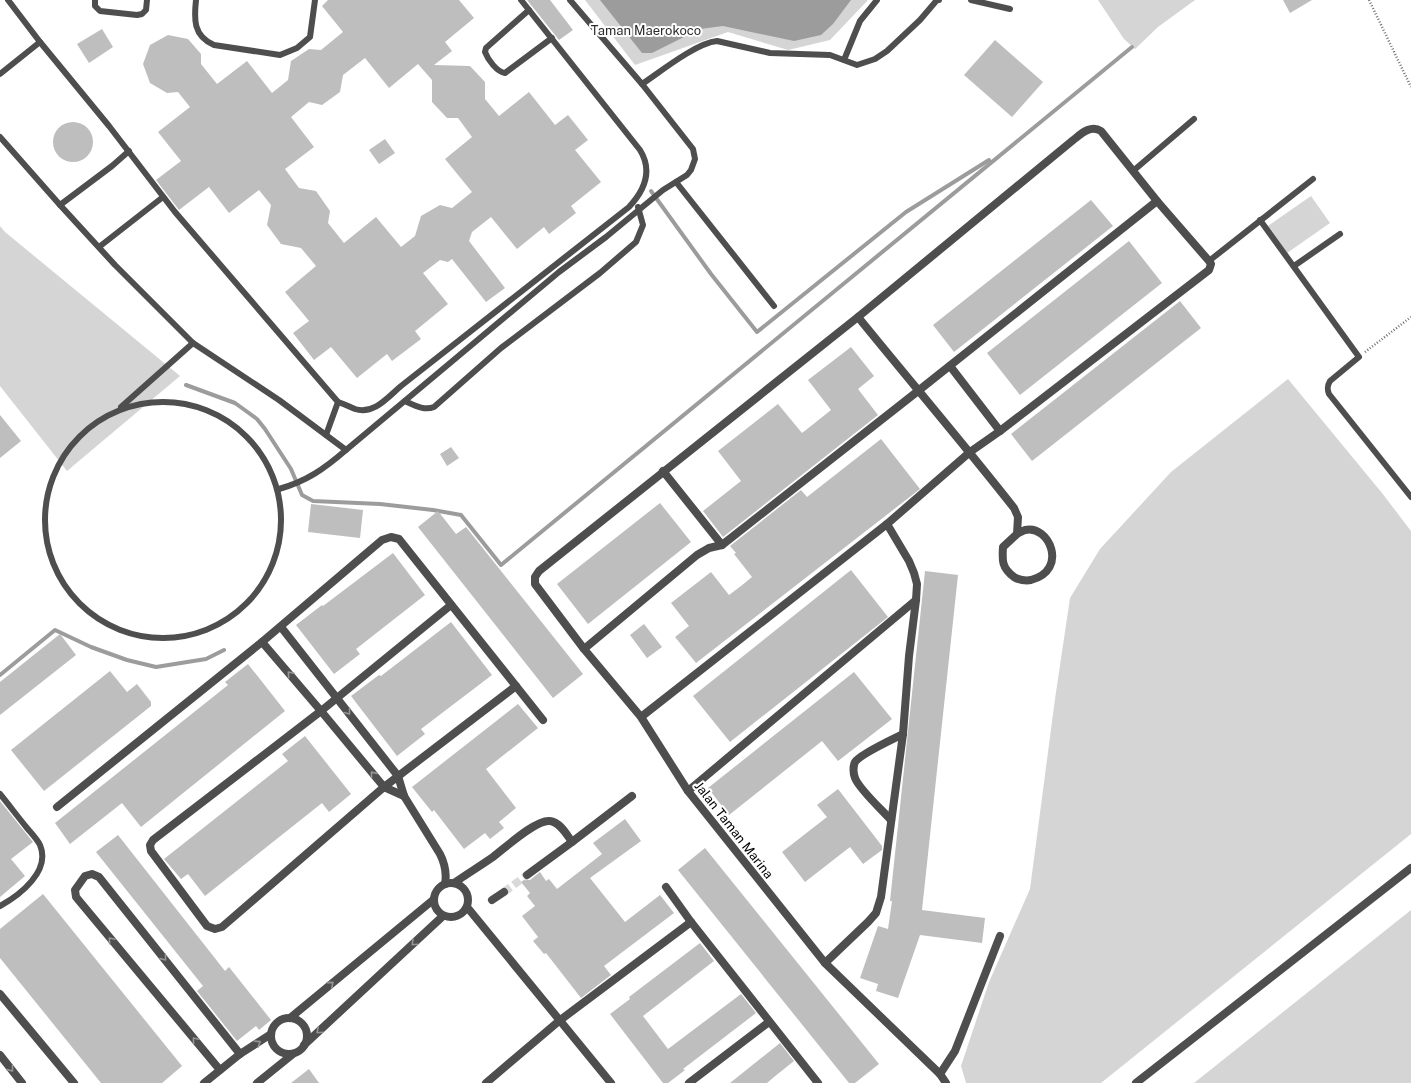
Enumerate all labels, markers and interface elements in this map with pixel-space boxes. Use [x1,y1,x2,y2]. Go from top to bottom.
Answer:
park label: Taman Maerokoco [591,23,701,38]
one-way arrow [287,672,294,679]
one-way arrow [343,708,350,715]
one-way arrow [371,771,378,779]
street label: Jalan Taman Marina [691,779,777,881]
one-way arrow [109,937,116,945]
one-way arrow [411,938,419,945]
one-way arrow [159,954,166,961]
one-way arrow [326,982,334,989]
one-way arrow [316,1027,324,1034]
one-way arrow [192,1037,199,1045]
one-way arrow [254,1040,261,1047]
one-way arrow [7,1065,14,1072]

